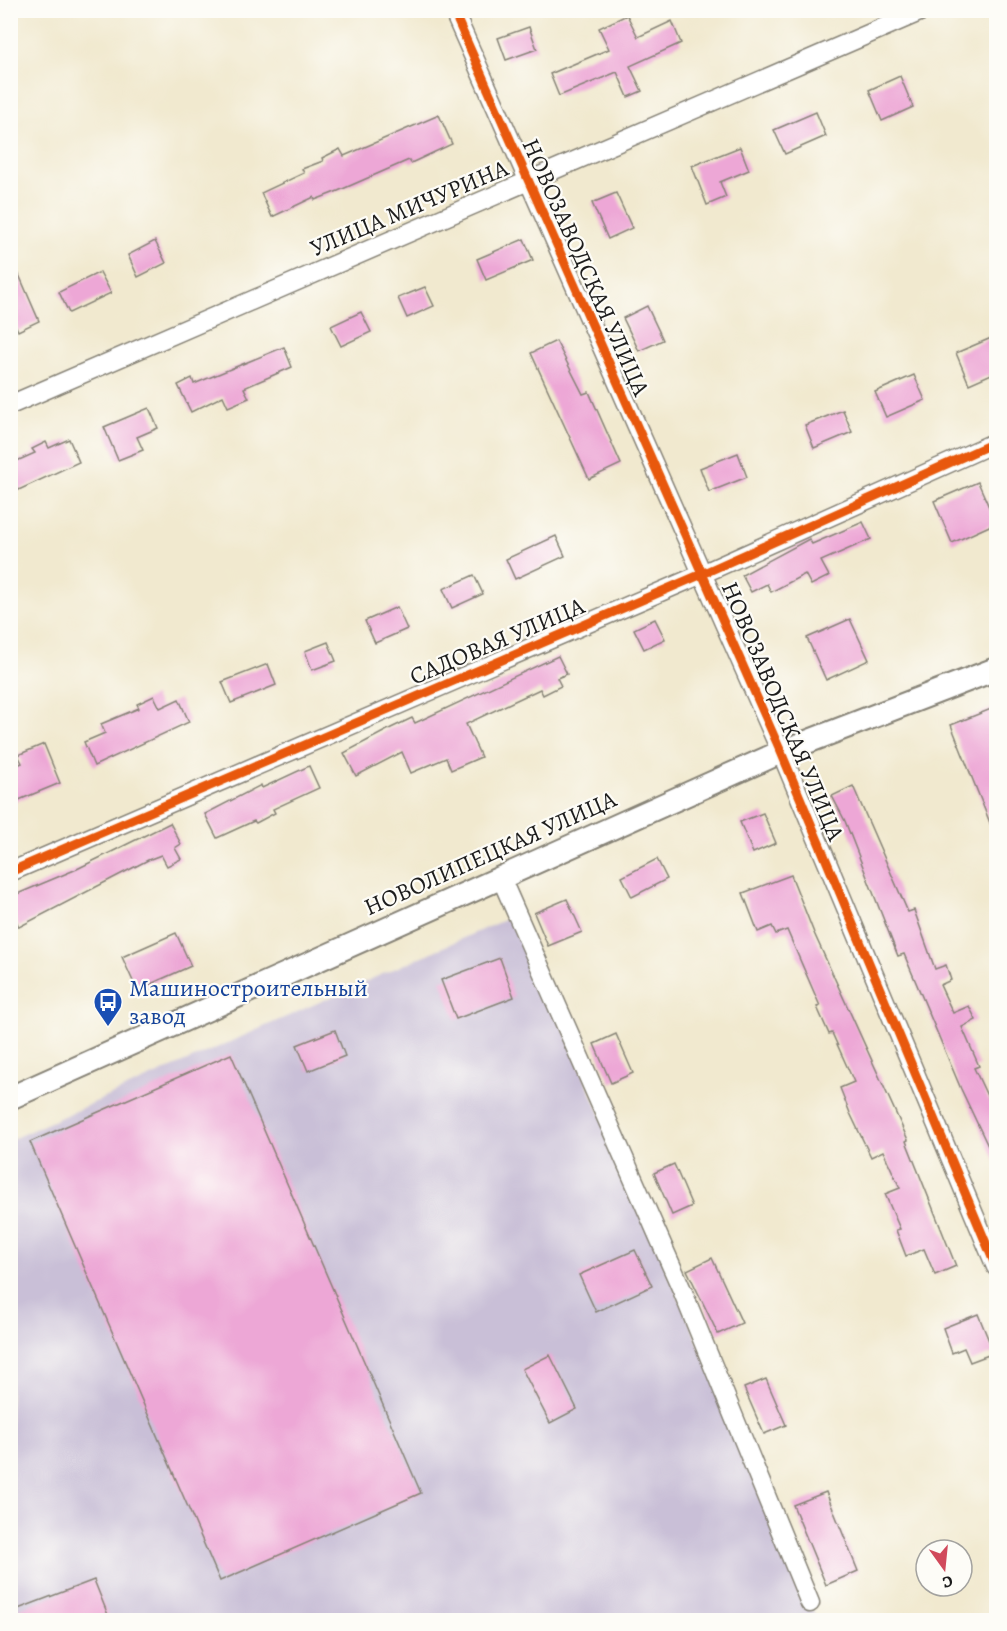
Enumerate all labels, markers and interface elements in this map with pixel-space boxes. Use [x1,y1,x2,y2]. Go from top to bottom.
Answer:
street label: НОВОЗАВОДСКАЯ УЛИЦА [515,133,658,402]
street label: УЛИЦА МИЧУРИНА [305,151,514,264]
street label: НОВОЗАВОДСКАЯ УЛИЦА [714,577,853,846]
street label: САДОВАЯ УЛИЦА [405,589,590,692]
street label: НОВОЛИПЕЦКАЯ УЛИЦА [359,782,622,923]
place label: Машиностроительный завод [129,972,368,1032]
bus stop icon: Машиностроительный завод [92,986,124,1028]
north arrow [914,1538,974,1598]
text: С [940,1570,955,1593]

